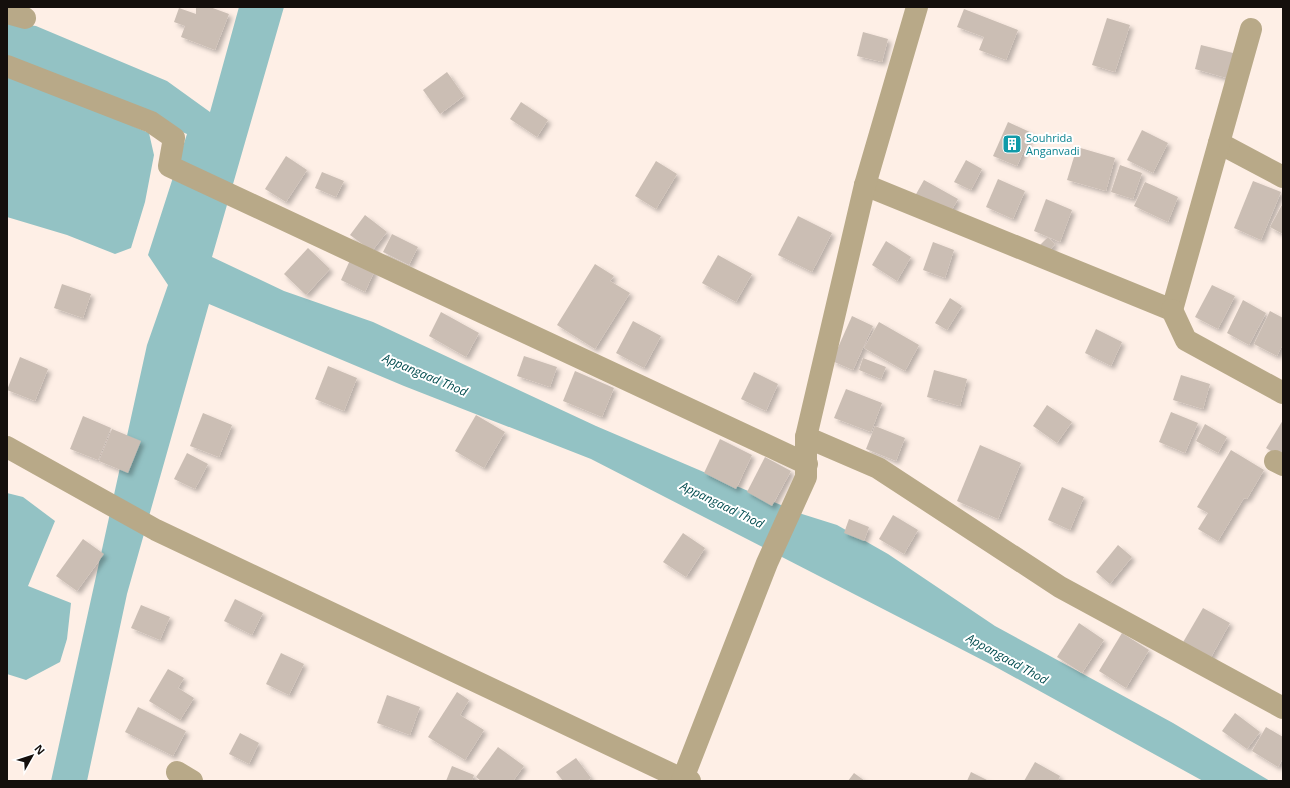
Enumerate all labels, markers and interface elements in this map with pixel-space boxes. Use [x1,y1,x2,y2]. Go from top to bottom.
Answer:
place label: Souhrida Anganvadi [1026,130,1080,158]
building icon: Souhrida Anganvadi [1001,133,1023,155]
water label: Appangaad Thod [379,349,471,401]
water label: Appangaad Thod [677,477,768,533]
water label: Appangaad Thod [963,629,1052,689]
north arrow [12,736,52,776]
text: N [32,741,49,758]

